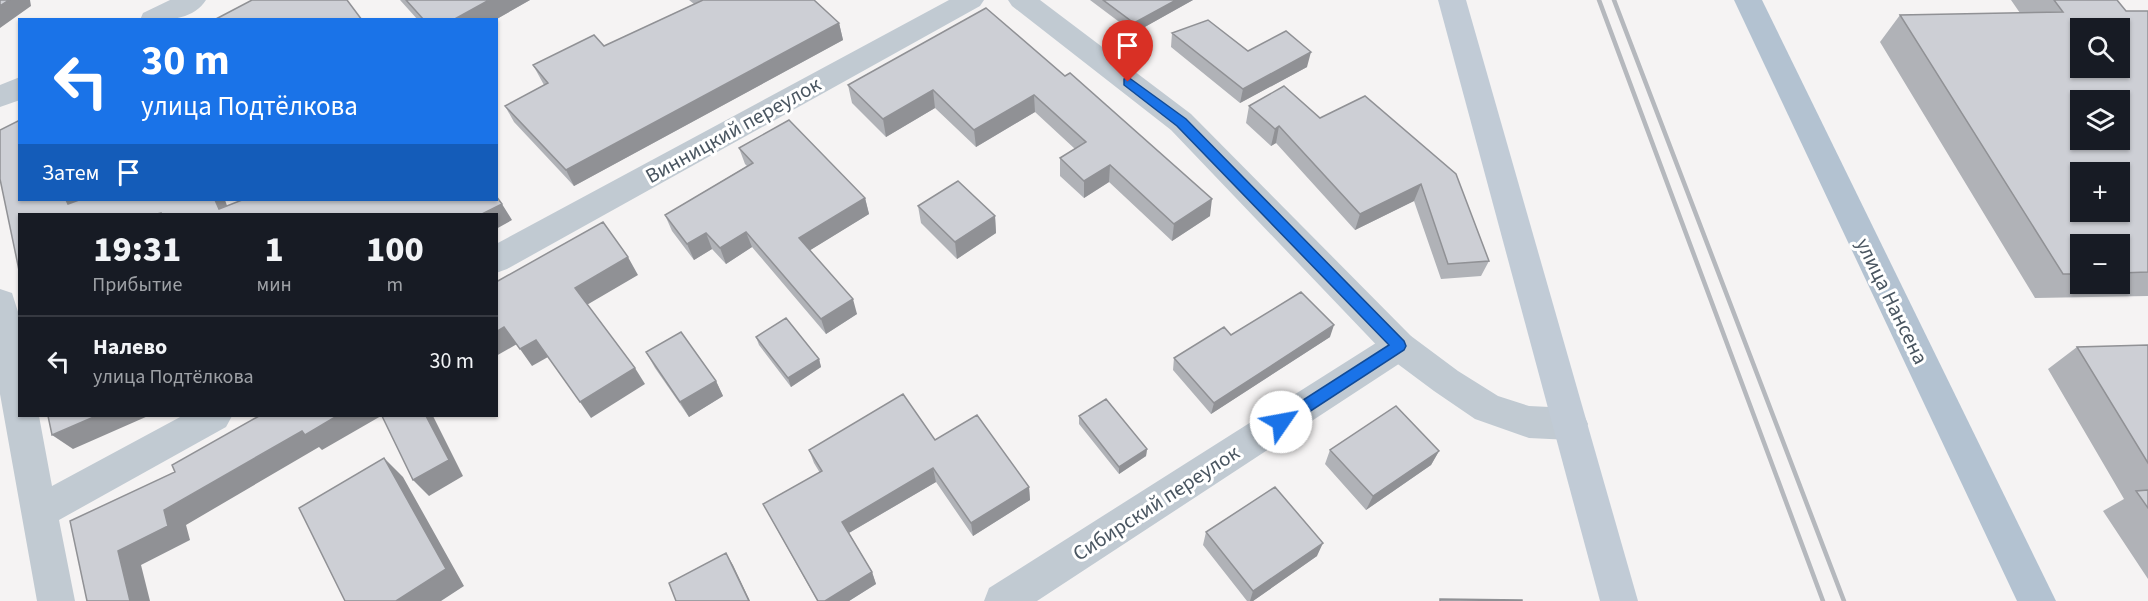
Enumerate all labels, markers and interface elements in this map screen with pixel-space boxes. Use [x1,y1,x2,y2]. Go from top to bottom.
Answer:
map controls [2070,18,2130,294]
button: search [2070,18,2130,78]
pin [1102,20,1153,82]
icon: arrive [1111,29,1144,62]
text: 30 m [141,31,230,91]
icon: left [42,42,120,120]
street label: Винницкий переулок [640,69,827,191]
text: улица Подтёлкова [141,87,358,126]
button: layers [2070,90,2130,150]
icon: arrive [112,156,145,189]
text: Затем [42,157,100,189]
button: + [2070,162,2130,222]
text: 19:31 [93,224,181,275]
text: 1 [265,224,284,275]
text: 100 [366,224,424,275]
street label: улица Нансена [1848,233,1936,369]
button: − [2070,234,2130,294]
text: Прибытие [92,271,182,299]
text: мин [257,271,292,299]
text: m [387,271,403,299]
text: Налево [93,331,167,363]
icon: left [42,345,75,378]
text: 30 m [429,345,474,377]
text: улица Подтёлкова [93,363,254,391]
position arrow [1249,390,1313,454]
street label: Сибирский переулок [1067,437,1246,568]

